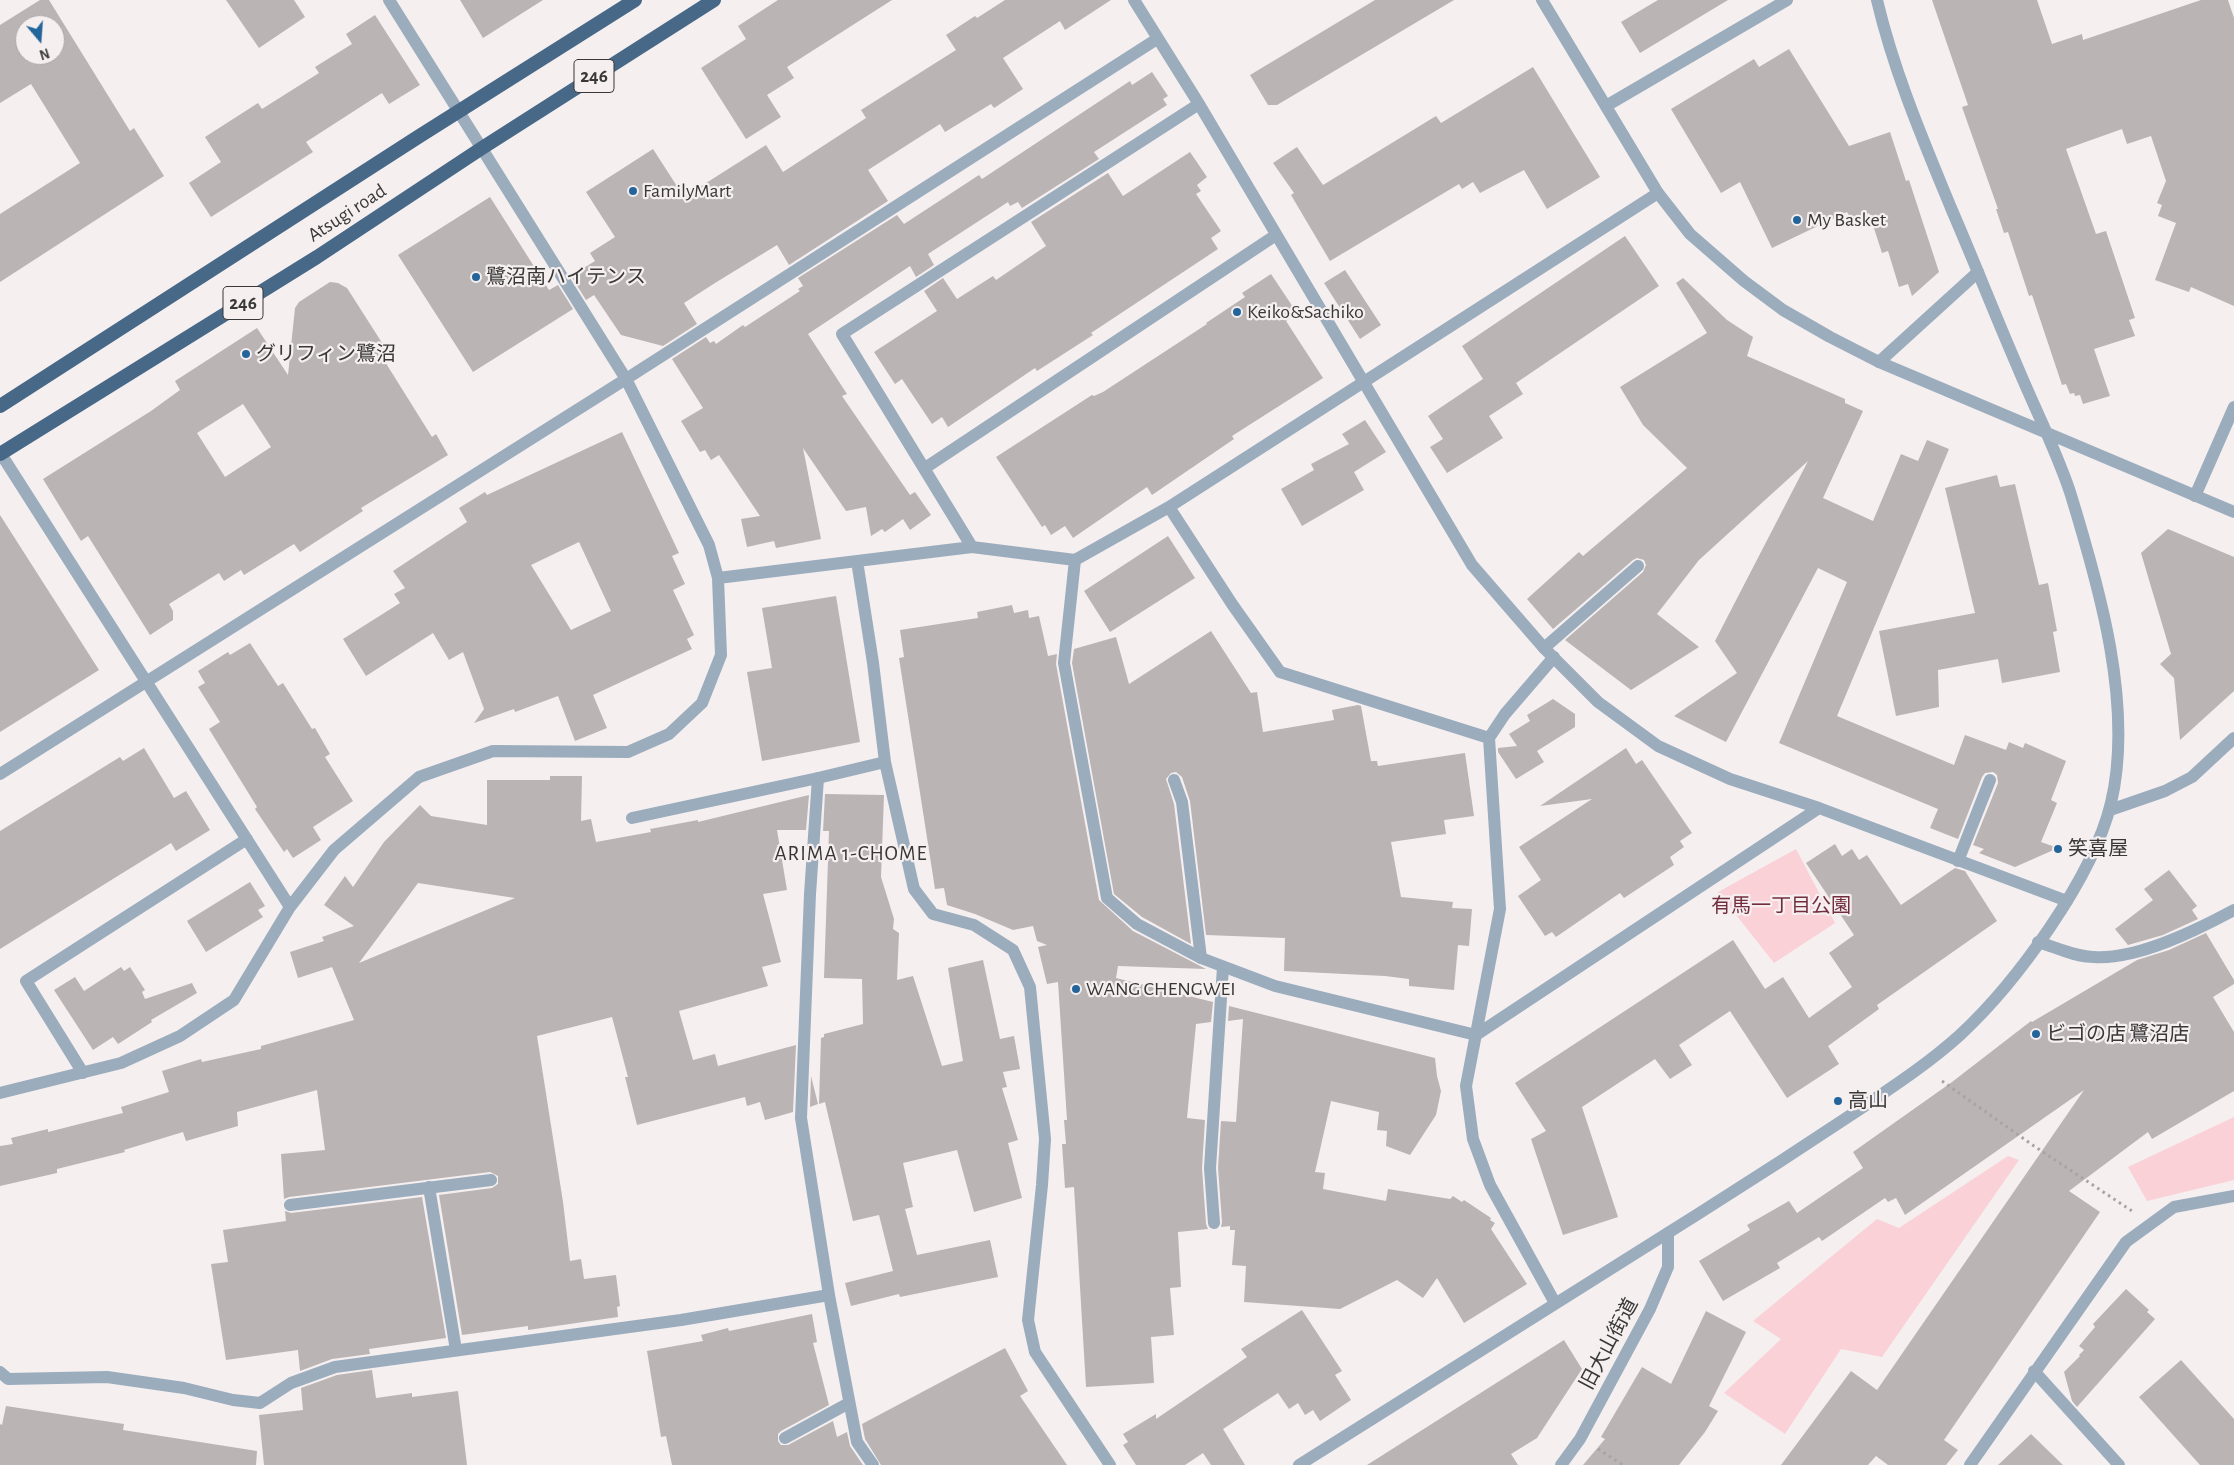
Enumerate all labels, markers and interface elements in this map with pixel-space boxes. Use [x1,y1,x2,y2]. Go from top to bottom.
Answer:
north arrow [15,15,65,65]
text: N [38,45,51,61]
road number: 246 [574,59,614,92]
street label: Atsugi road [303,179,391,247]
place label: FamilyMart [643,179,731,203]
marker: FamilyMart [627,185,639,197]
place label: My Basket [1807,208,1886,232]
marker: My Basket [1791,214,1803,226]
place label: 鷺沼南ハイテンス [486,265,646,289]
marker: 鷺沼南ハイテンス [470,271,482,283]
road number: 246 [223,286,263,320]
place label: Keiko&Sachiko [1247,300,1364,324]
marker: Keiko&Sachiko [1231,306,1243,318]
place label: グリフィン鷺沼 [256,342,396,366]
marker: グリフィン鷺沼 [240,348,252,360]
place label: 笑喜屋 [2068,837,2128,861]
district label: ARIMA 1-CHOME [773,841,929,867]
marker: 笑喜屋 [2052,843,2064,855]
park label: 有馬一丁目公園 [1711,894,1851,918]
place label: WANG CHENGWEI [1086,977,1235,1001]
marker: WANG CHENGWEI [1070,983,1082,995]
place label: ビゴの店 鷺沼店 [2046,1022,2189,1046]
marker: ビゴの店 鷺沼店 [2030,1028,2042,1040]
place label: 高山 [1848,1089,1888,1113]
marker: 高山 [1832,1095,1844,1107]
street label: 旧大山街道 [1575,1294,1643,1394]

